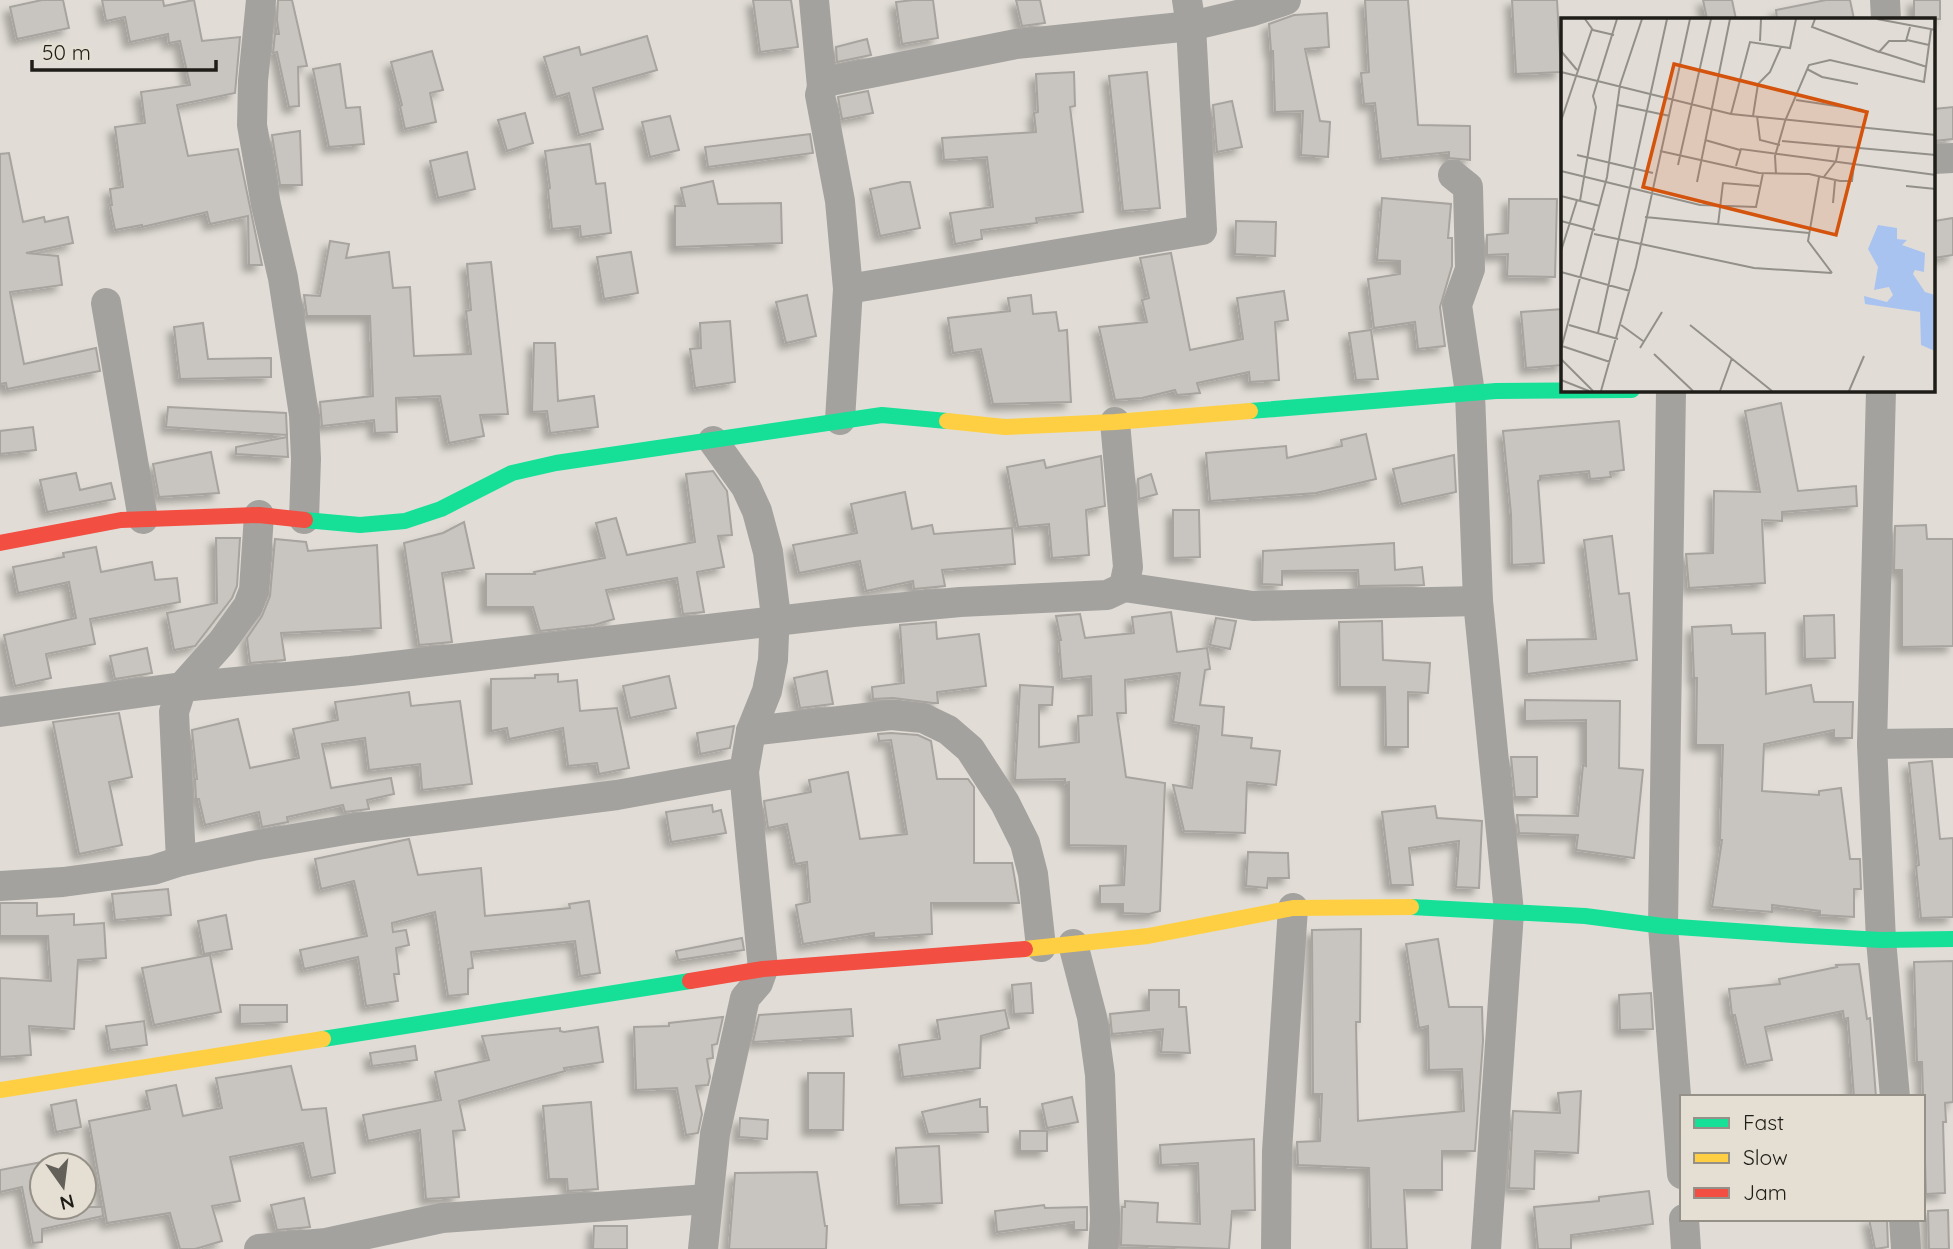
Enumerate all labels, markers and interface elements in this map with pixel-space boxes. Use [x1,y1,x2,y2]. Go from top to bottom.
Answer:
inset map [1561,18,1936,392]
scale bar [32,28,215,72]
text: 50 m [42,39,91,65]
legend [1680,1095,1925,1221]
text: Fast [1743,1109,1784,1135]
text: Slow [1743,1144,1788,1170]
north arrow [28,1151,98,1221]
text: Jam [1743,1179,1787,1205]
text: N [57,1189,77,1216]

